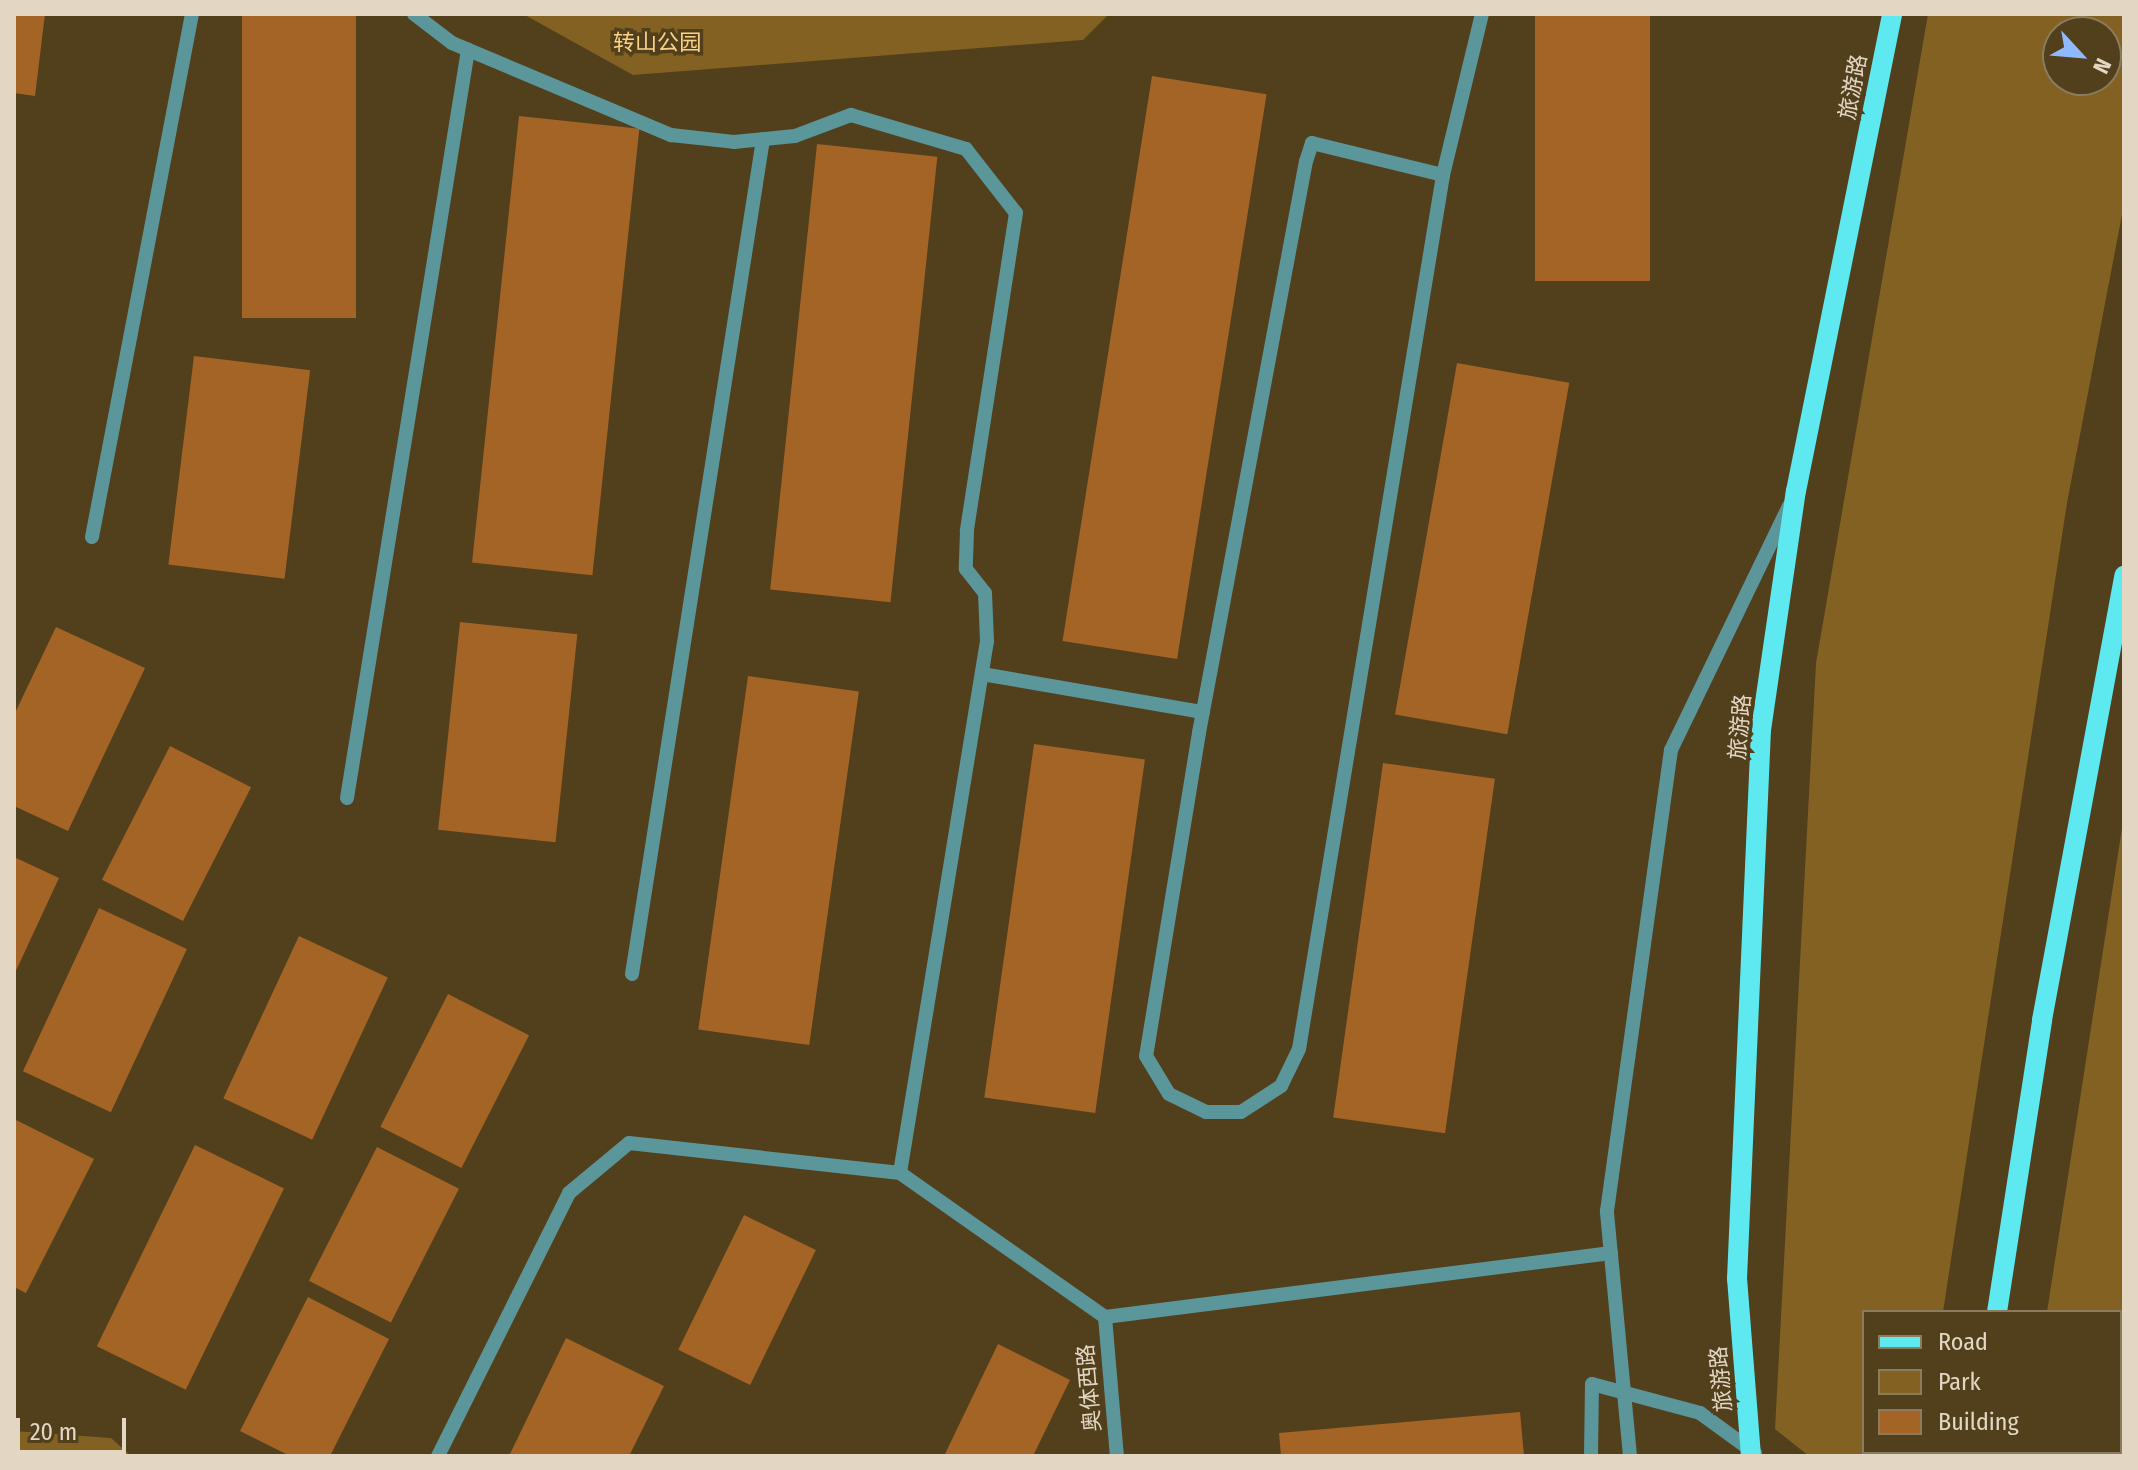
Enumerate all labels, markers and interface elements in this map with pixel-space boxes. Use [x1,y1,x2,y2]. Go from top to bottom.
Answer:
north arrow [2042,16,2122,96]
park label: 转山公园 [613,30,701,56]
street label: 旅游路 [1834,52,1872,122]
text: N [2087,54,2117,78]
street label: 旅游路 [1724,693,1756,761]
legend [1862,1310,2122,1454]
text: Road [1938,1328,1988,1356]
street label: 奥体西路 [1072,1343,1106,1433]
street label: 旅游路 [1705,1345,1737,1413]
text: Park [1938,1368,1981,1396]
scale bar [20,1402,130,1452]
text: Building [1938,1408,2019,1436]
text: 20 m [30,1418,77,1446]

